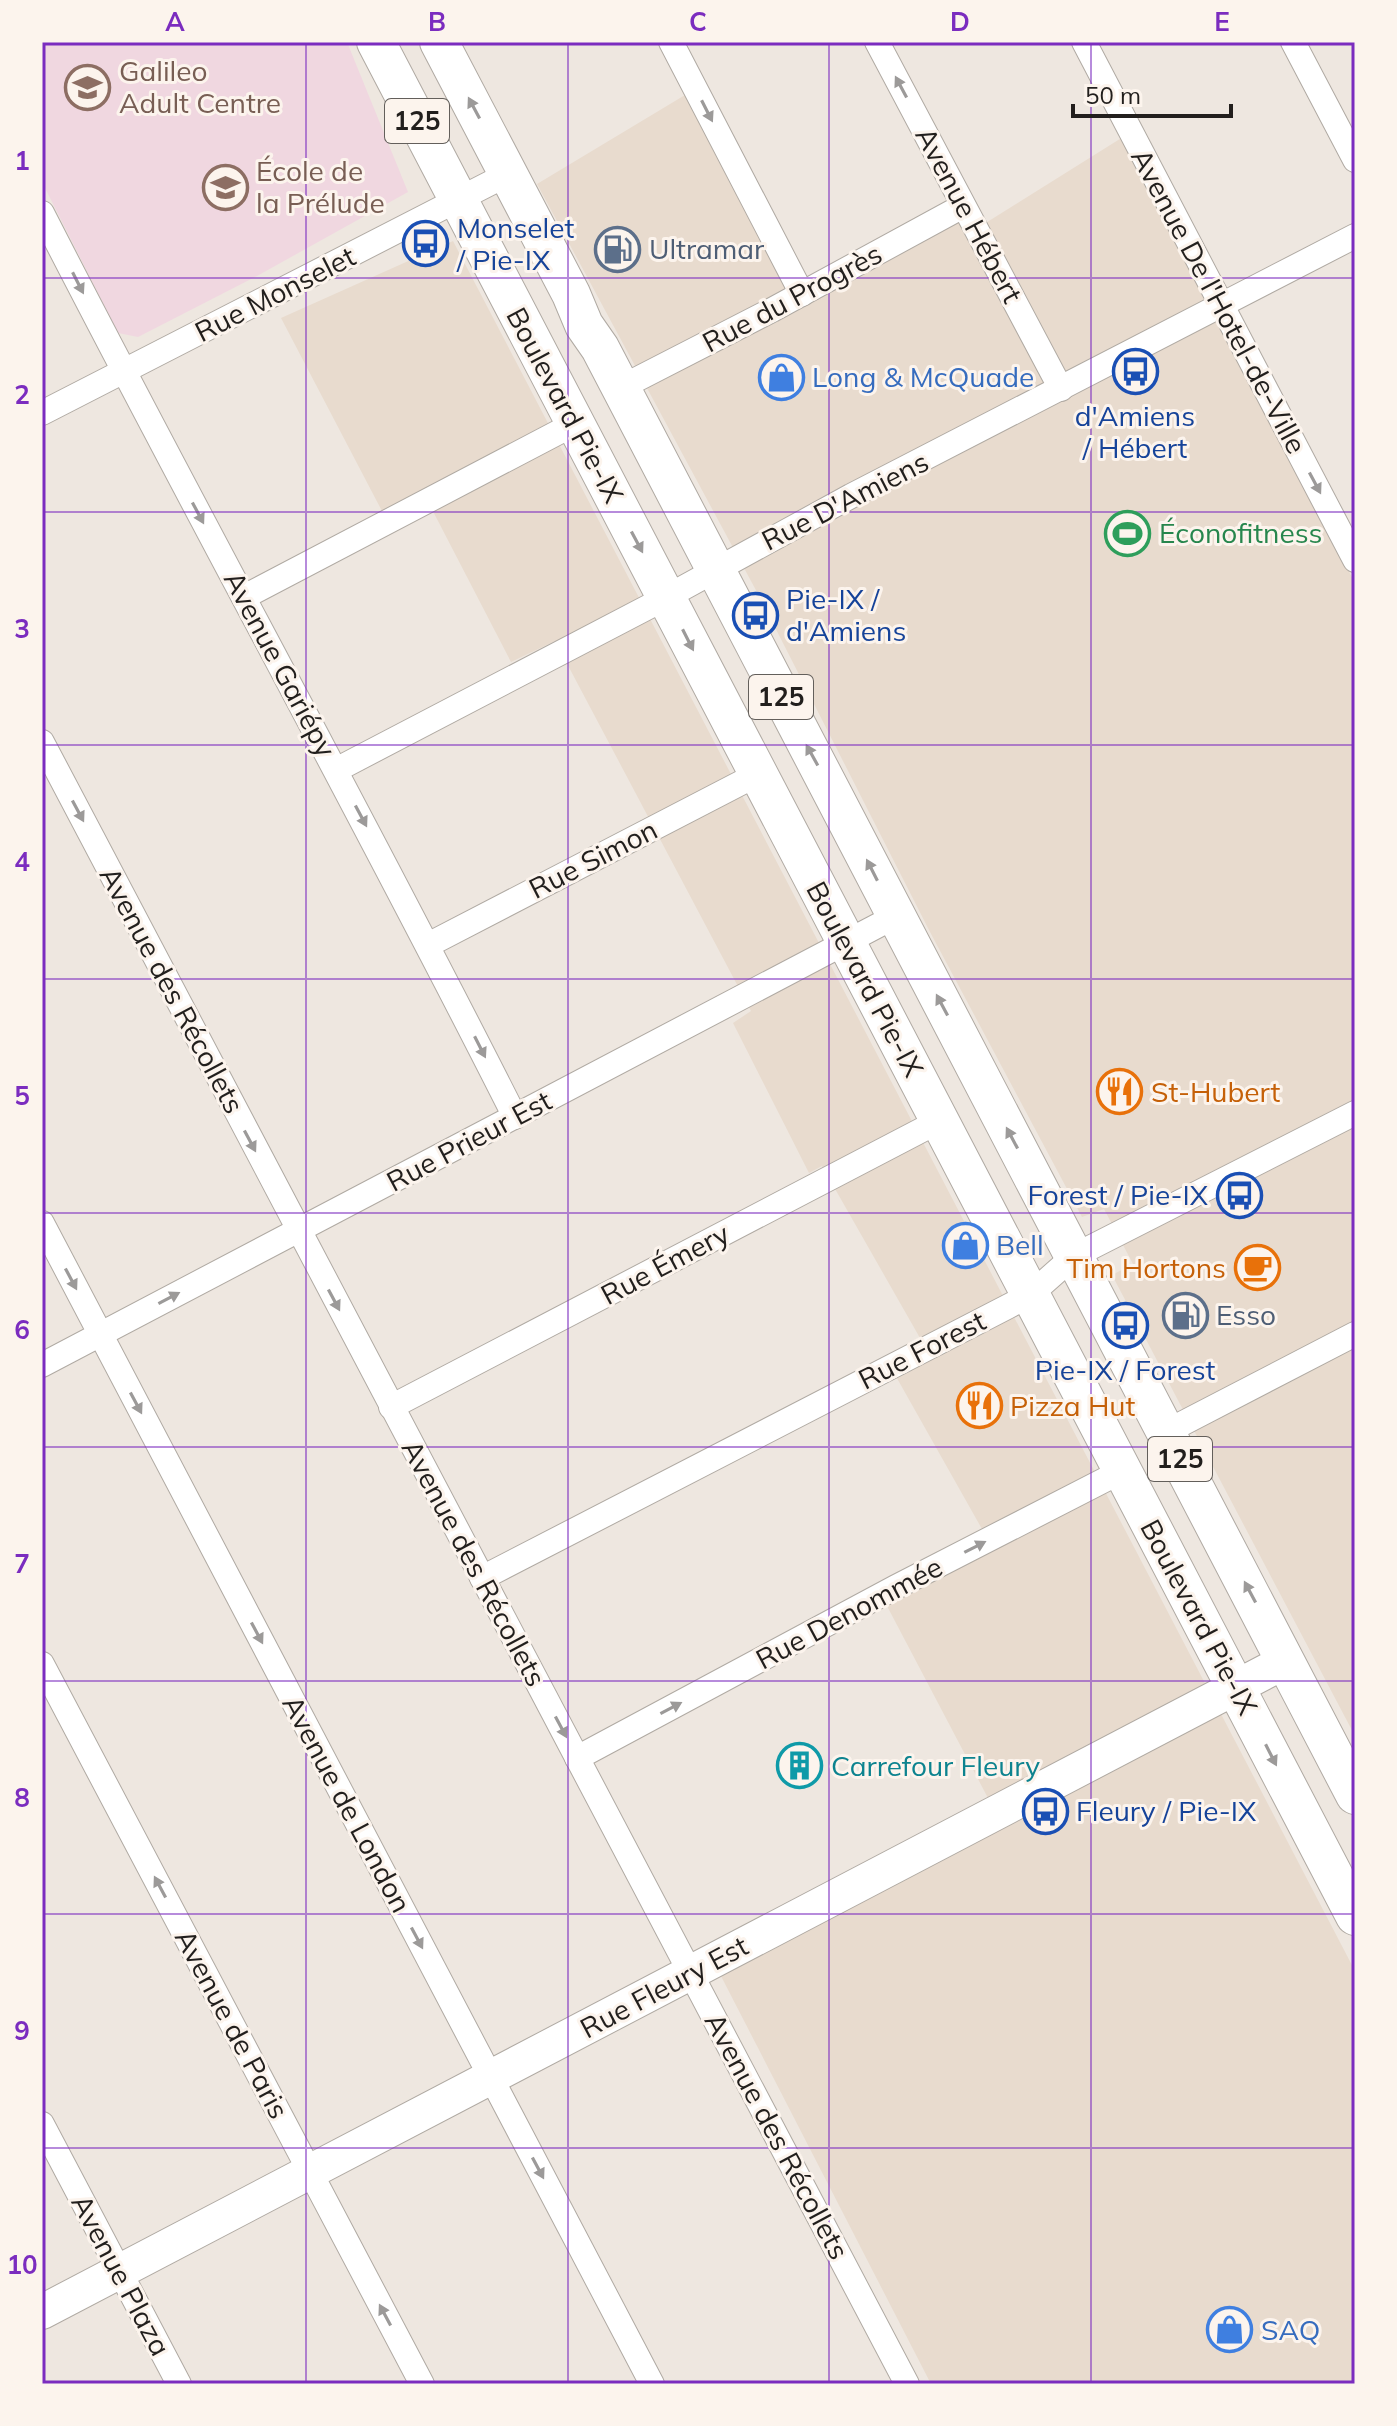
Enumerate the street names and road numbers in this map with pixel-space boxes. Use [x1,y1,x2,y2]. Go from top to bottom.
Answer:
road number: 125 [385,99,449,143]
street label: Avenue Hébert [908,121,1031,309]
street label: Avenue De l'Hotel-de-Ville [1124,142,1315,459]
street label: Rue du Progrès [696,236,888,360]
street label: Rue Monselet [189,238,361,349]
street label: Boulevard Pie-IX [499,301,632,508]
street label: Rue D'Amiens [756,444,934,558]
street label: Avenue Gariépy [217,565,344,763]
road number: 125 [749,675,813,719]
street label: Rue Simon [523,811,663,906]
street label: Avenue des Récollets [93,861,252,1119]
street label: Boulevard Pie-IX [799,875,932,1082]
street label: Rue Prieur Est [380,1082,557,1199]
street label: Rue Émery [595,1215,735,1312]
street label: Rue Forest [852,1303,991,1396]
street label: Avenue des Récollets [395,1434,554,1692]
road number: 125 [1148,1437,1212,1481]
street label: Boulevard Pie-IX [1133,1513,1266,1720]
street label: Rue Denommée [749,1549,948,1676]
street label: Avenue de London [275,1689,419,1918]
street label: Avenue de Paris [168,1923,297,2124]
street label: Rue Fleury Est [574,1928,754,2045]
street label: Avenue des Récollets [698,2007,857,2265]
street label: Avenue Plaza [64,2188,179,2361]

